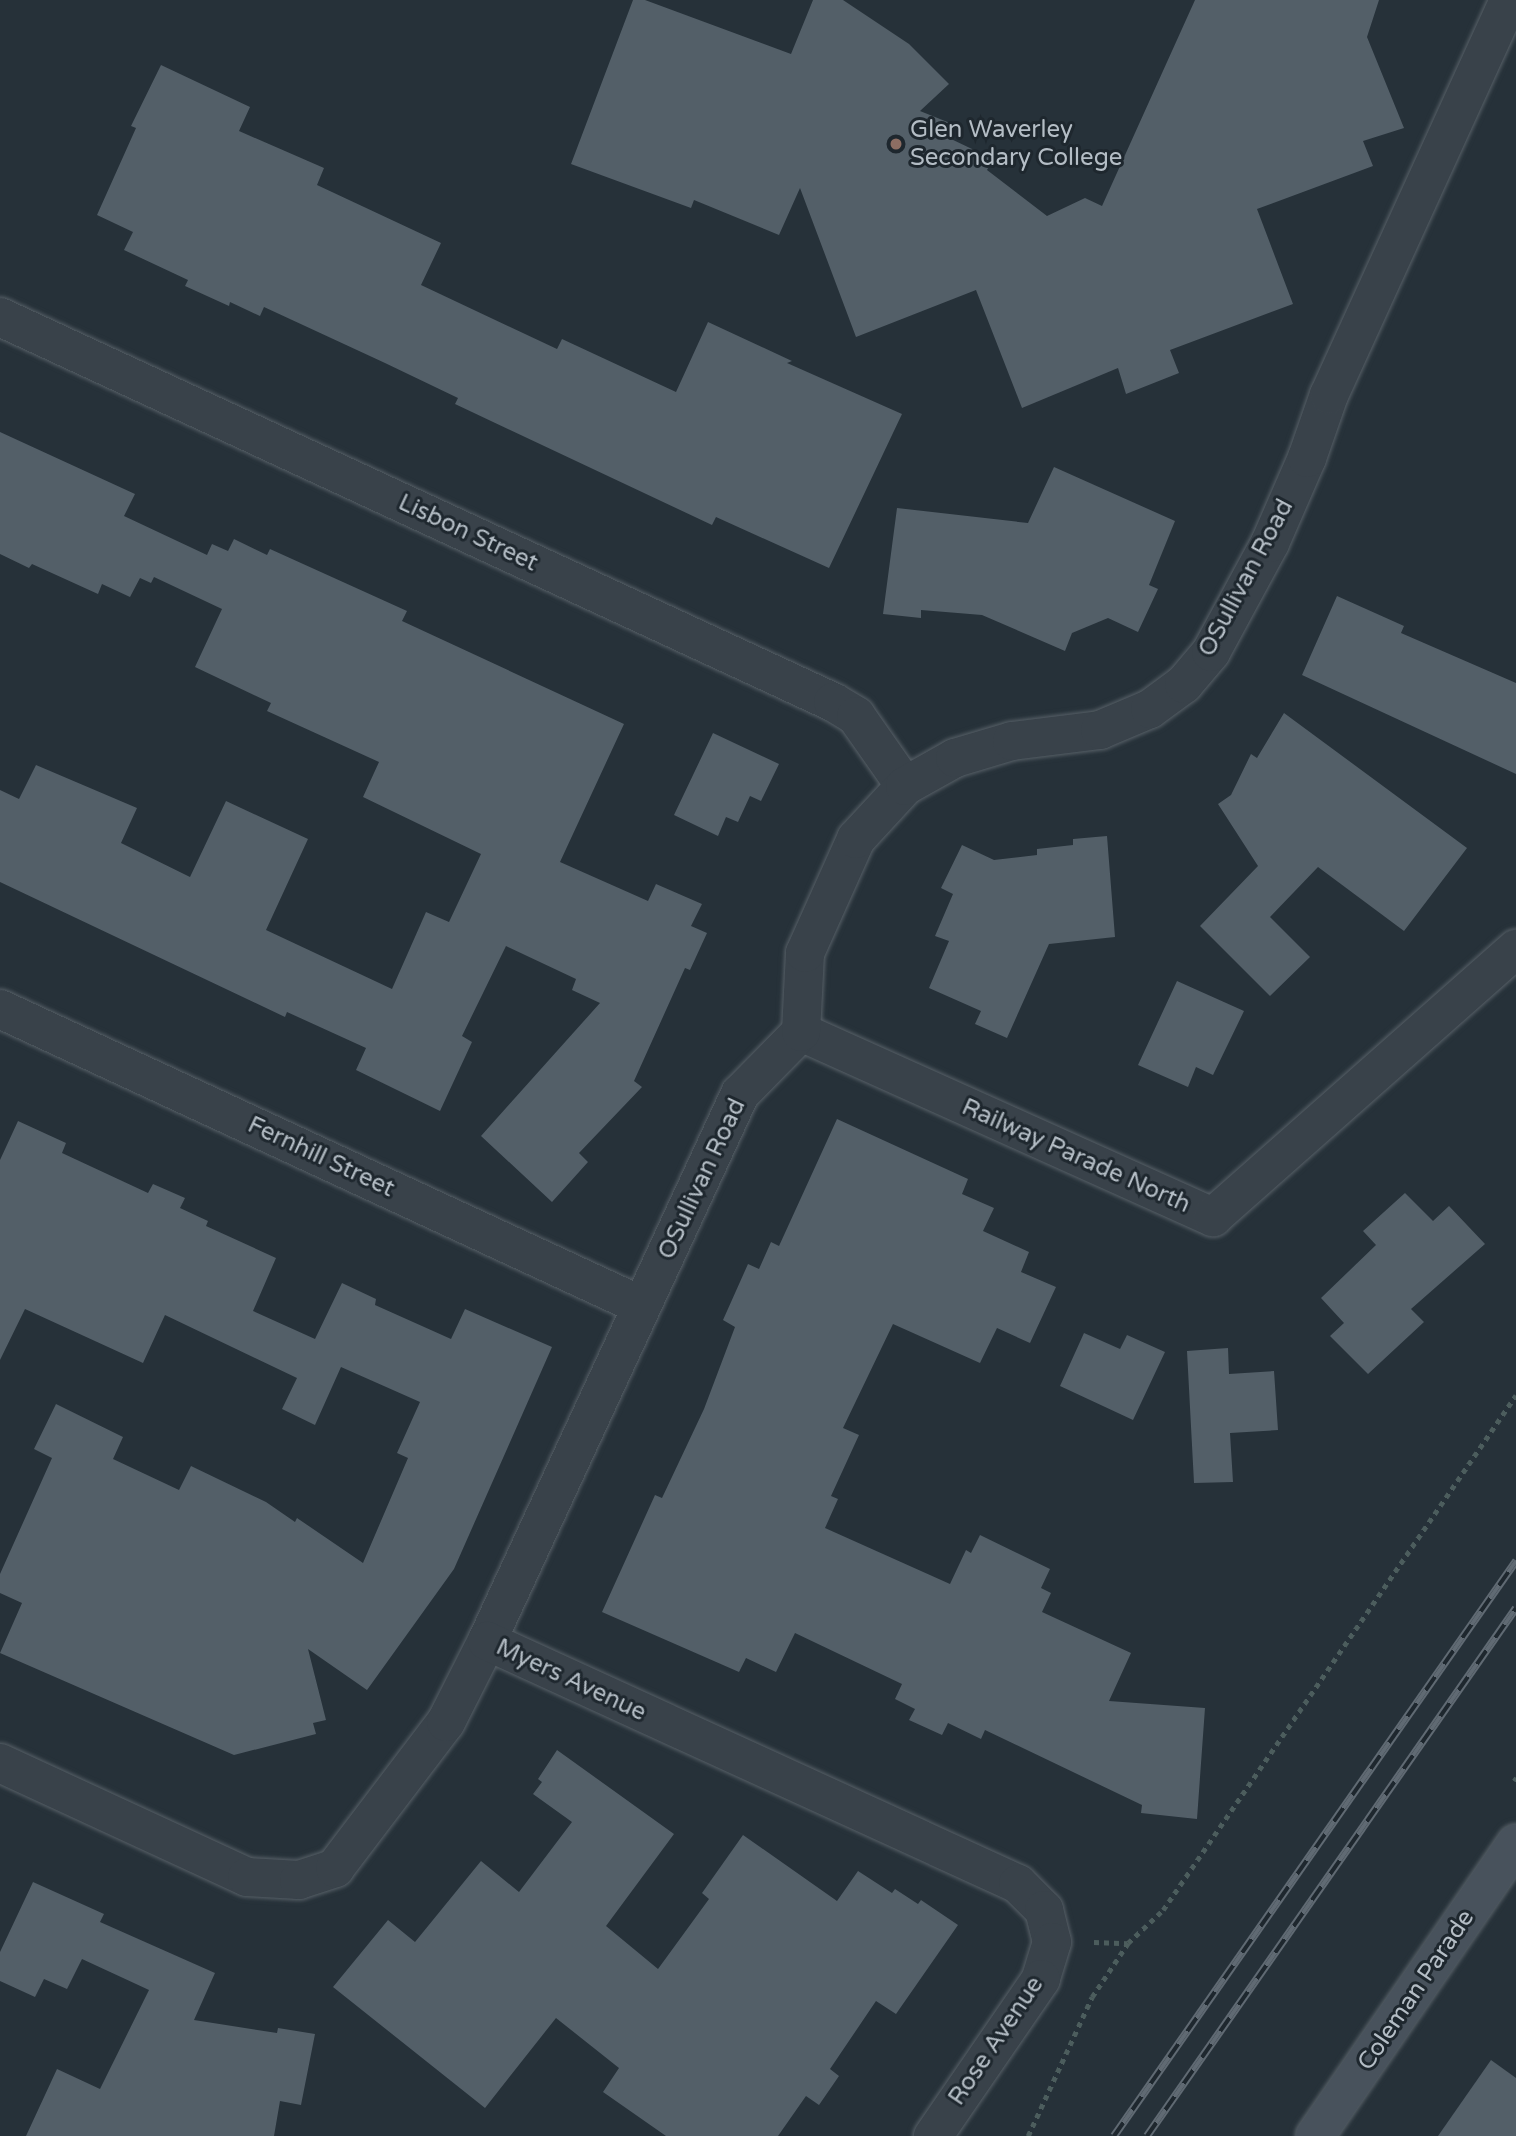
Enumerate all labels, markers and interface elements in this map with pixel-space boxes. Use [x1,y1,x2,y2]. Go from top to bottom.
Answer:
place label: Glen Waverley Secondary College [910,116,1122,172]
marker: Glen Waverley Secondary College [888,136,904,152]
street label: Lisbon Street [394,488,542,578]
street label: OSullivan Road [1192,494,1300,662]
street label: Railway Parade North [957,1093,1195,1219]
street label: OSullivan Road [652,1094,752,1264]
street label: Fernhill Street [243,1110,399,1204]
street label: Myers Avenue [491,1633,651,1727]
street label: Coleman Parade [1352,1904,1480,2076]
street label: Rose Avenue [942,1971,1050,2111]

